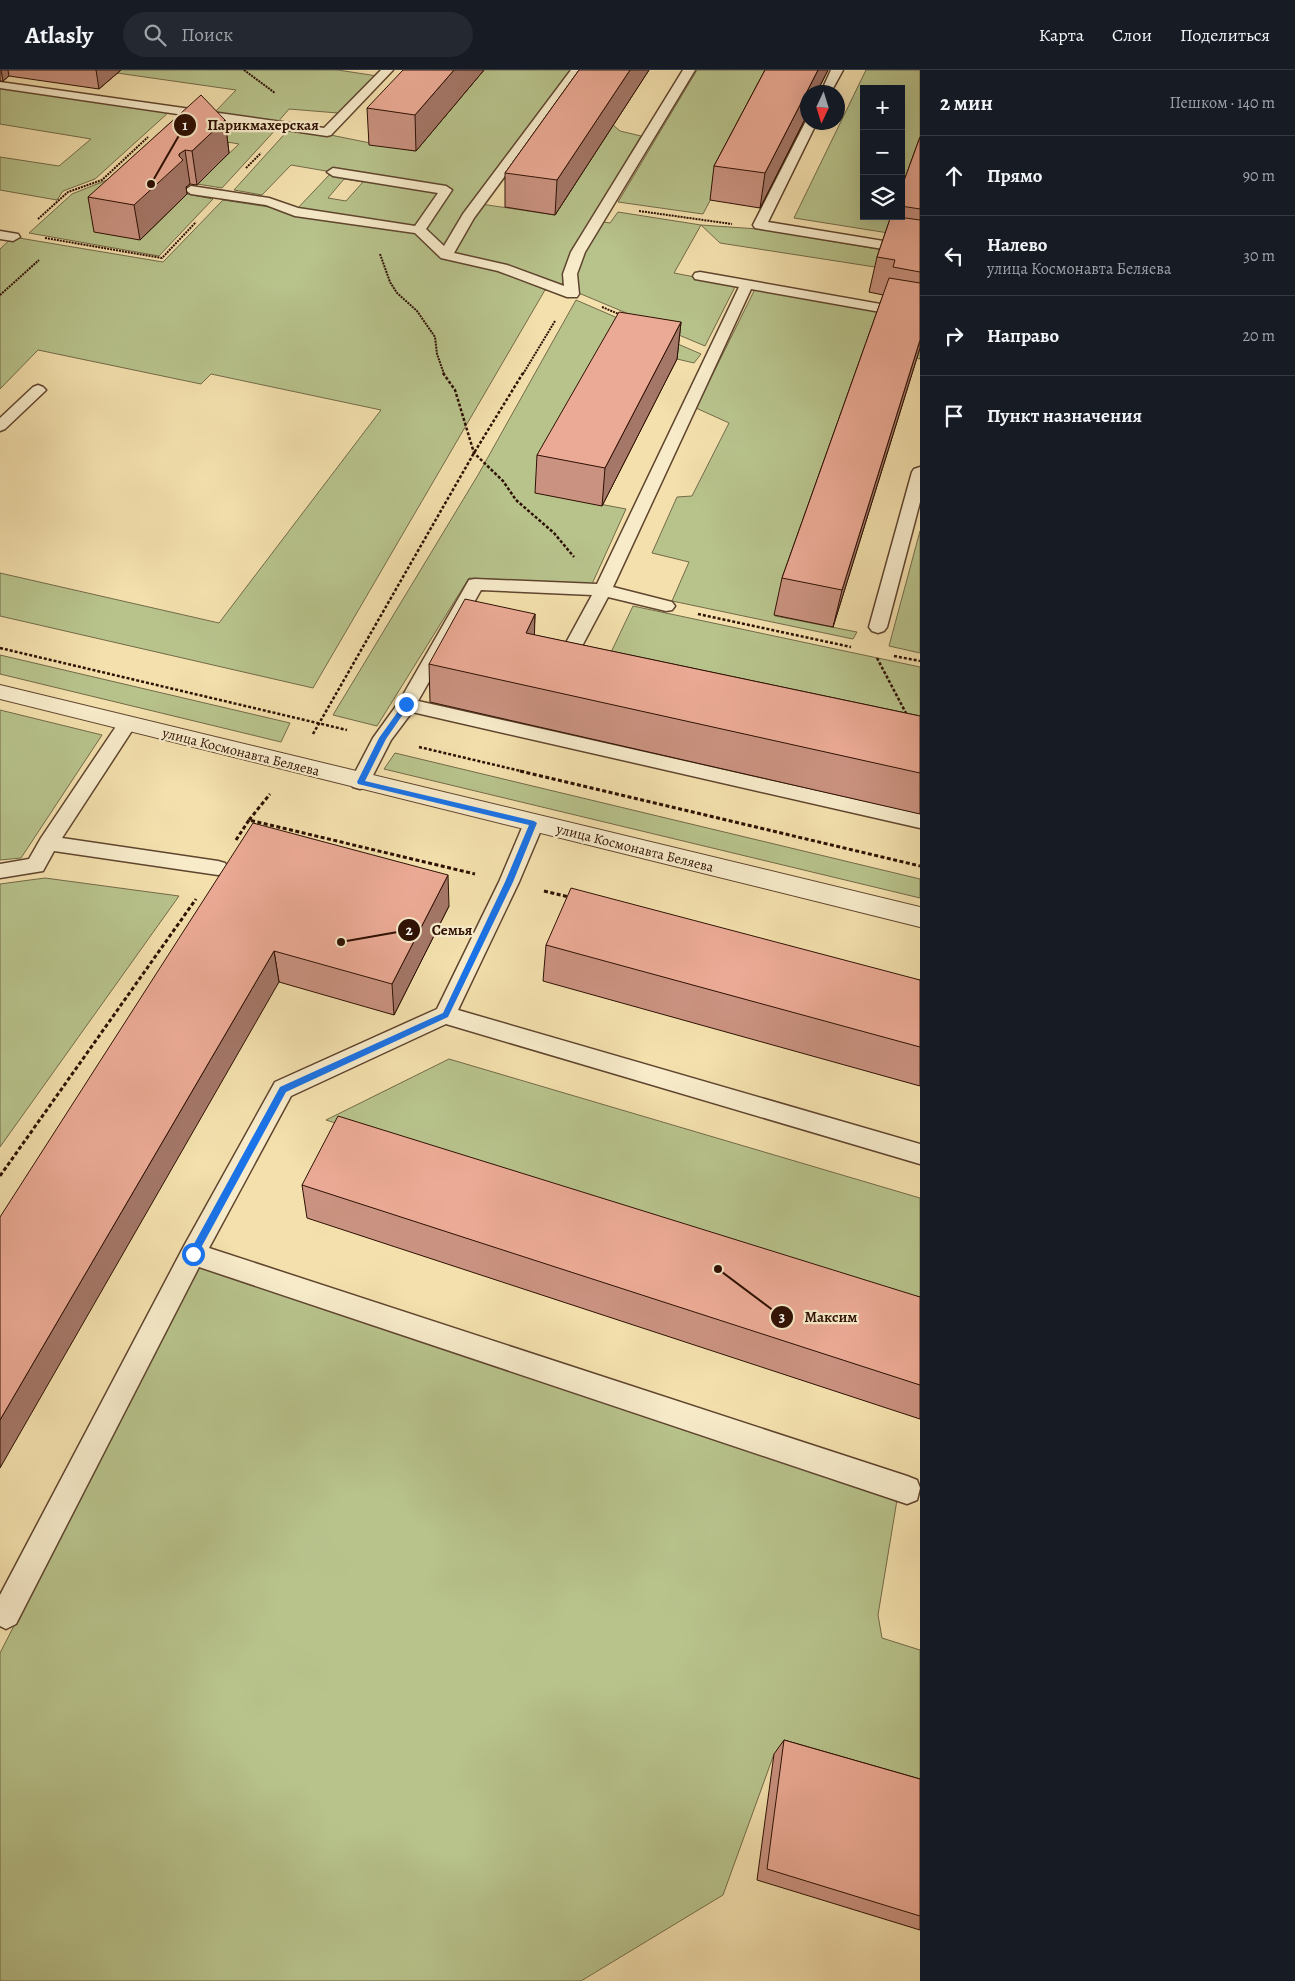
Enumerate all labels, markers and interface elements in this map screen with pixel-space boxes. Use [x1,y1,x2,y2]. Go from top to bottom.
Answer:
search box [123,12,473,57]
text: Atlasly [25,19,93,51]
icon: search [141,21,169,49]
text: Поиск [181,22,233,48]
text: Карта [1039,23,1084,47]
text: Слои [1112,23,1152,47]
text: Поделиться [1180,23,1270,47]
north arrow [800,85,845,130]
map controls [860,85,905,220]
button: + [860,85,905,130]
text: 2 мин [940,89,993,117]
text: Пешком · 140 m [1170,92,1275,114]
callout: Парикмахерская [173,110,329,140]
text: 1 [182,115,188,135]
text: Парикмахерская [207,115,319,135]
button: − [860,130,905,175]
icon: ahead [940,162,968,190]
text: Прямо [987,163,1042,189]
text: 90 m [1243,165,1275,187]
button: layers [860,175,905,220]
text: Налево [987,232,1047,258]
icon: left [940,242,968,270]
text: 30 m [1243,245,1275,267]
text: улица Космонавта Беляева [987,258,1171,280]
icon: right [940,322,968,350]
text: Направо [987,323,1059,349]
text: 20 m [1242,325,1275,347]
icon: arrive [940,402,968,430]
text: Пункт назначения [987,403,1142,429]
route end [395,693,418,716]
street label: улица Космонавта Беляева [159,723,322,781]
street label: улица Космонавта Беляева [553,819,716,877]
callout: Семья [397,915,482,945]
text: 2 [405,920,413,940]
text: Семья [432,920,473,940]
route start [182,1243,205,1266]
callout: Максим [770,1302,868,1332]
text: 3 [779,1307,785,1327]
text: Максим [805,1307,857,1327]

